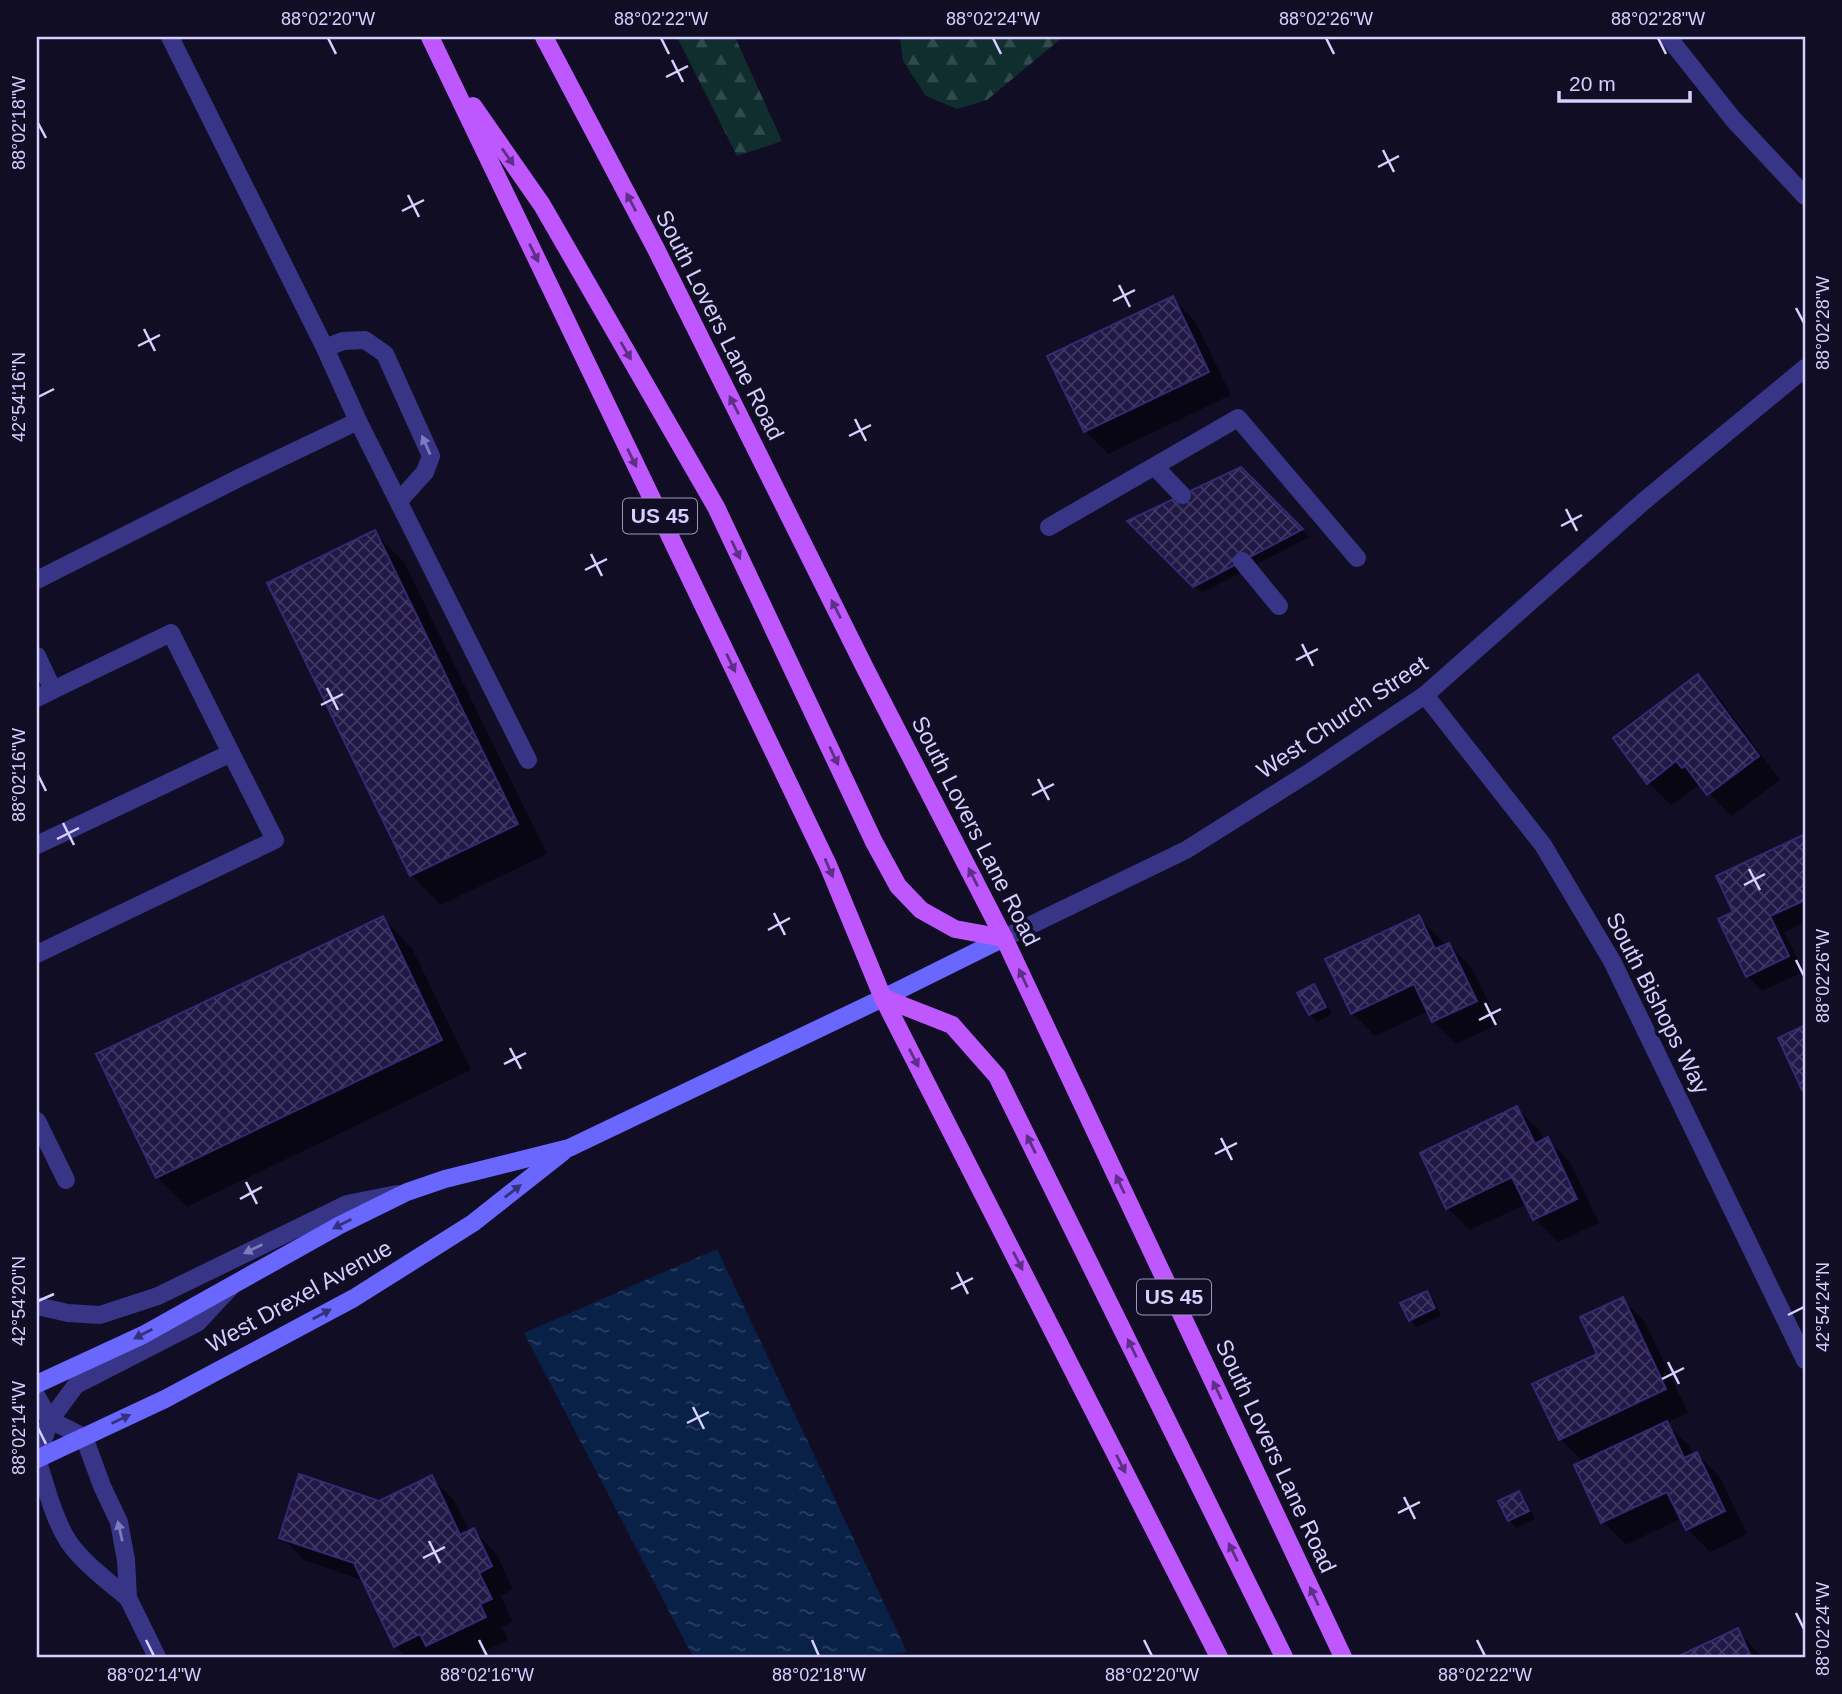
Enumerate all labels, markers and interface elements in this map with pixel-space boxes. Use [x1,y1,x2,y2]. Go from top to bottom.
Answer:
text: 88°02'20"W [281,9,375,29]
text: 88°02'22"W [614,9,708,29]
text: 88°02'24"W [946,9,1040,29]
text: 88°02'26"W [1279,9,1373,29]
text: 88°02'28"W [1611,9,1705,29]
scale bar [1559,60,1690,104]
text: 20 m [1569,72,1616,95]
text: 88°02'18"W [9,76,29,170]
one-way arrow [501,148,515,166]
one-way arrow [625,193,637,212]
street label: South Lovers Lane Road [651,206,789,444]
one-way arrow [528,243,539,263]
text: 88°02'28"W [1813,276,1833,370]
one-way arrow [620,342,632,361]
text: 42°54'16"N [9,352,29,442]
one-way arrow [728,395,739,415]
one-way arrow [420,435,432,455]
one-way arrow [626,448,638,468]
road number: US 45 [623,498,697,534]
one-way arrow [731,540,742,560]
one-way arrow [830,599,841,619]
street label: West Church Street [1252,650,1433,784]
one-way arrow [725,653,736,673]
street label: South Lovers Lane Road [907,712,1045,950]
text: 88°02'16"W [9,728,29,822]
one-way arrow [828,746,839,766]
one-way arrow [823,858,835,878]
one-way arrow [967,867,979,887]
street label: South Bishops Way [1601,908,1715,1098]
text: 88°02'26"W [1813,929,1833,1023]
one-way arrow [1018,968,1029,988]
one-way arrow [909,1048,920,1068]
one-way arrow [1026,1134,1037,1154]
one-way arrow [1115,1174,1126,1194]
one-way arrow [504,1184,522,1199]
one-way arrow [332,1218,352,1230]
street label: West Drexel Avenue [202,1234,396,1358]
one-way arrow [242,1243,262,1255]
one-way arrow [1012,1251,1023,1271]
text: 42°54'20"N [9,1256,29,1346]
text: 42°54'24"N [1813,1262,1833,1352]
road number: US 45 [1137,1280,1211,1314]
one-way arrow [313,1309,333,1321]
one-way arrow [133,1329,153,1340]
street label: South Lovers Lane Road [1210,1335,1342,1577]
one-way arrow [1127,1338,1138,1358]
one-way arrow [1212,1380,1223,1400]
text: 88°02'14"W [9,1381,29,1475]
one-way arrow [111,1414,131,1425]
one-way arrow [1115,1454,1126,1474]
one-way arrow [114,1520,125,1542]
one-way arrow [1227,1542,1239,1562]
text: 88°02'24"W [1813,1582,1833,1676]
one-way arrow [1309,1585,1320,1606]
text: 88°02'14"W [107,1665,201,1685]
text: 88°02'16"W [440,1665,534,1685]
text: 88°02'18"W [772,1665,866,1685]
text: 88°02'20"W [1105,1665,1199,1685]
text: 88°02'22"W [1438,1665,1532,1685]

